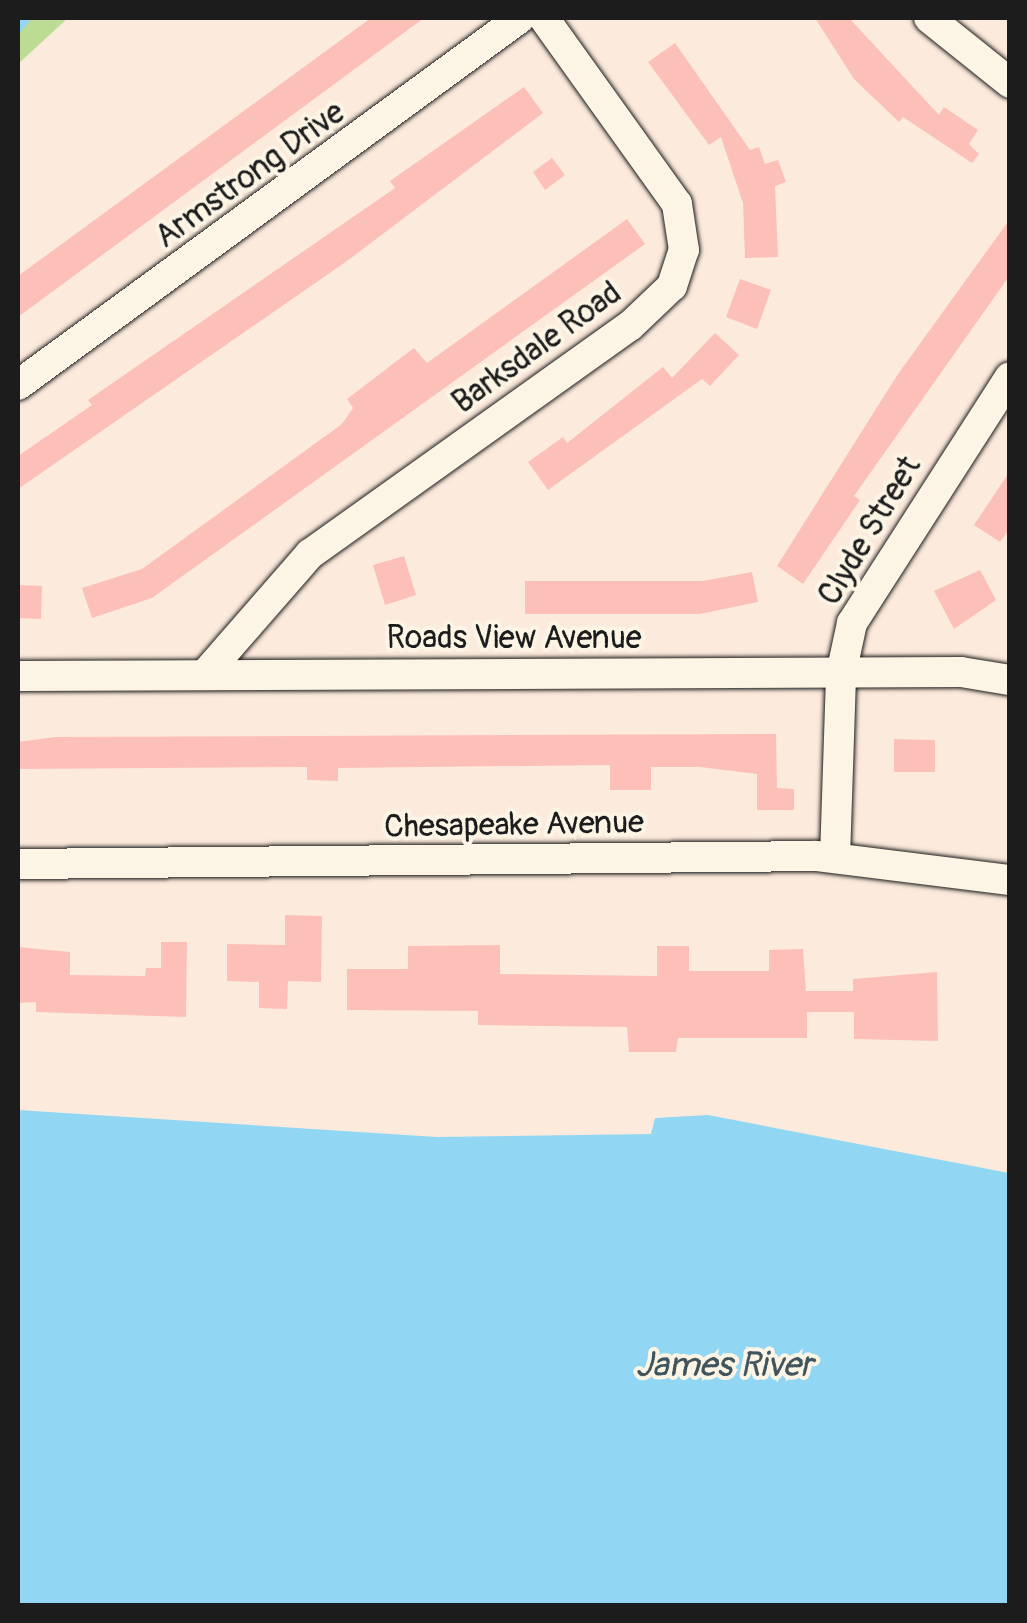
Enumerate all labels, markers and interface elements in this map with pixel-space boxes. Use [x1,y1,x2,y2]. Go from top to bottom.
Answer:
street label: Armstrong Drive [148,93,352,257]
street label: Barksdale Road [445,274,629,422]
street label: Clyde Street [811,450,929,612]
street label: Roads View Avenue [386,619,642,657]
street label: Chesapeake Avenue [384,804,644,846]
water label: James River [635,1344,813,1386]

